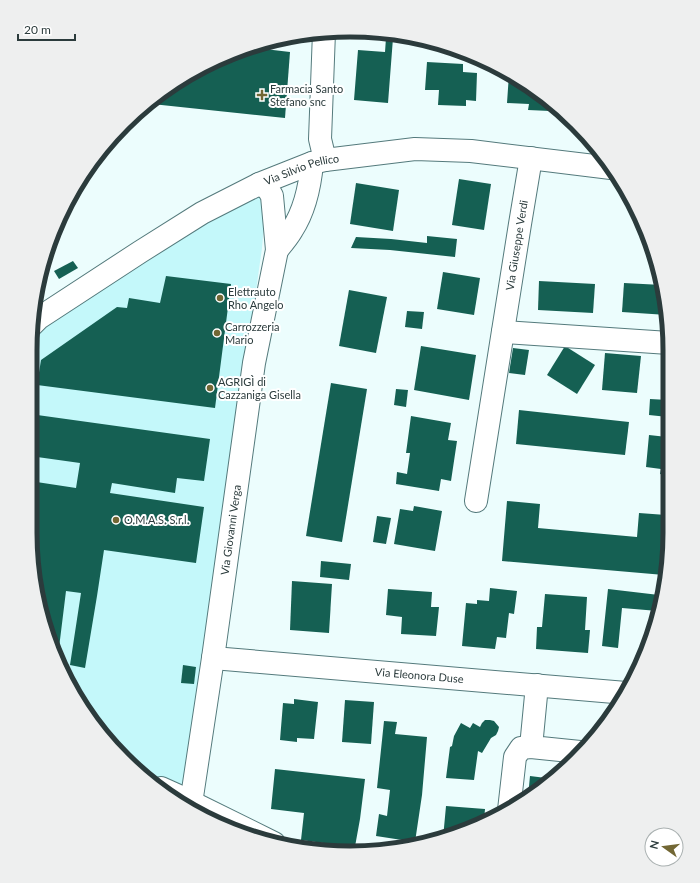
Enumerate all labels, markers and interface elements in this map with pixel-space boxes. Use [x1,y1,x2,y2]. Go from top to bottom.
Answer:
scale bar [18,16,75,42]
text: 20 m [24,22,51,37]
place label: Farmacia Santo Stefano snc [270,82,343,108]
marker: Farmacia Santo Stefano snc [257,90,267,100]
street label: Via Silvio Pellico [262,151,340,187]
street label: Via Giuseppe Verdi [503,199,530,291]
place label: Elettrauto Rho Angelo [228,285,283,311]
marker: Elettrauto Rho Angelo [215,293,225,303]
place label: Carrozzeria Mario [225,320,279,346]
marker: Carrozzeria Mario [212,328,222,338]
place label: AGRIGÌ di Cazzaniga Gisella [218,375,301,401]
marker: AGRIGÌ di Cazzaniga Gisella [205,383,215,393]
street label: Via Giovanni Verga [218,484,243,576]
place label: O.M.A.S. S.r.l. [124,513,189,526]
marker: O.M.A.S. S.r.l. [111,515,121,525]
street label: Via Eleonora Duse [374,665,464,685]
north arrow [644,827,684,867]
text: N [646,839,661,850]

